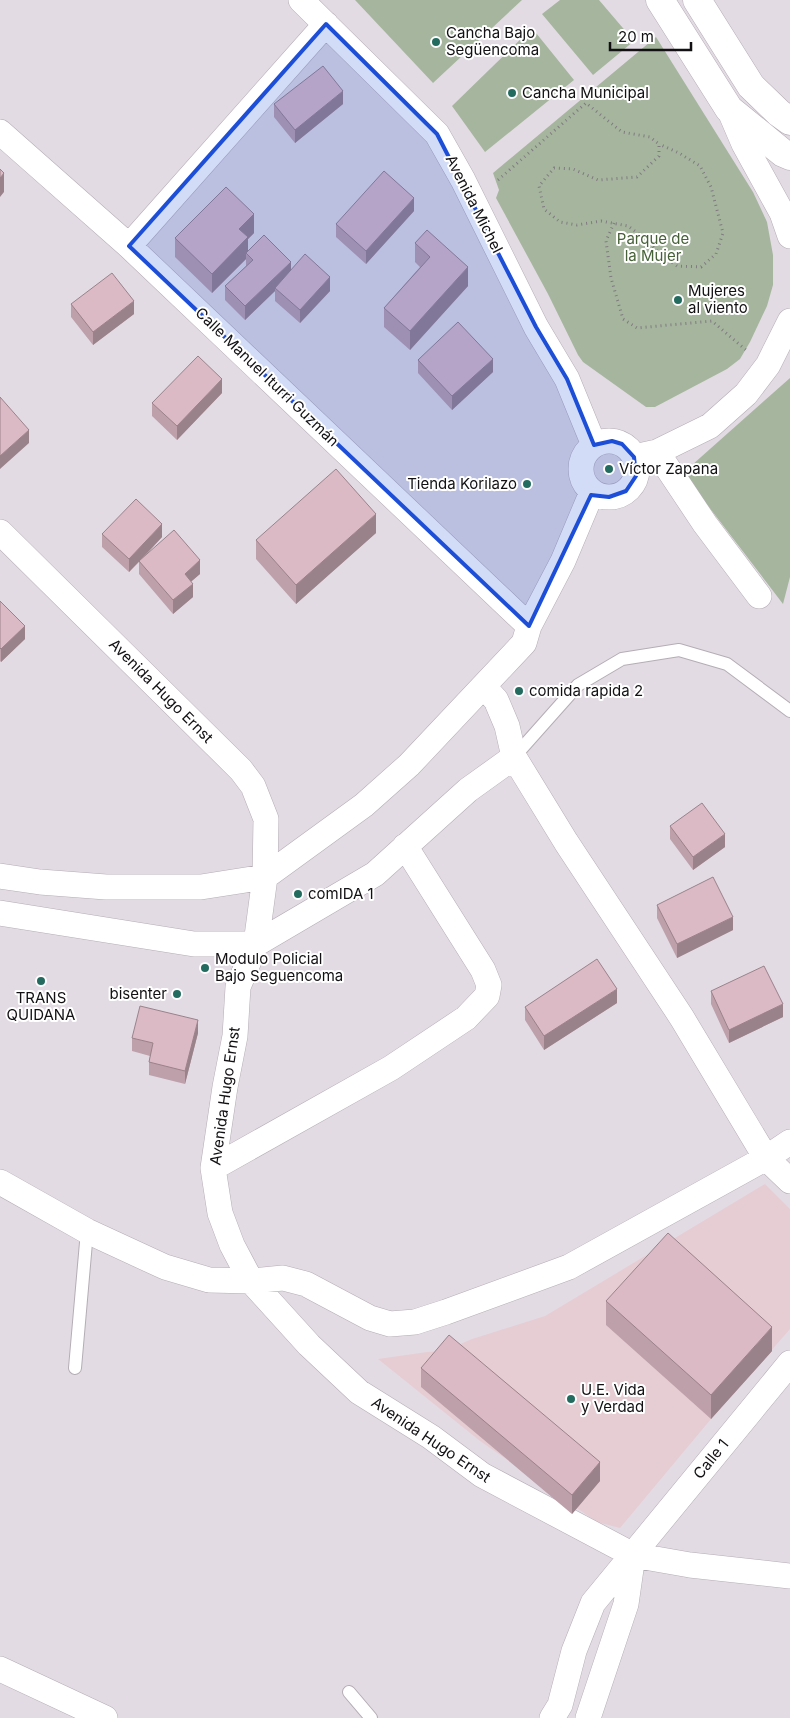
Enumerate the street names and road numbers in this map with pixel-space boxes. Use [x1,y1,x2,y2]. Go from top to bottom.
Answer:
street label: Avenida Michel [442,152,507,256]
street label: Calle Manuel Iturri Guzmán [192,303,343,450]
street label: Avenida Hugo Ernst [105,635,217,747]
street label: Avenida Hugo Ernst [205,1025,244,1166]
street label: Avenida Hugo Ernst [368,1393,495,1487]
street label: Calle 1 [689,1435,732,1482]

